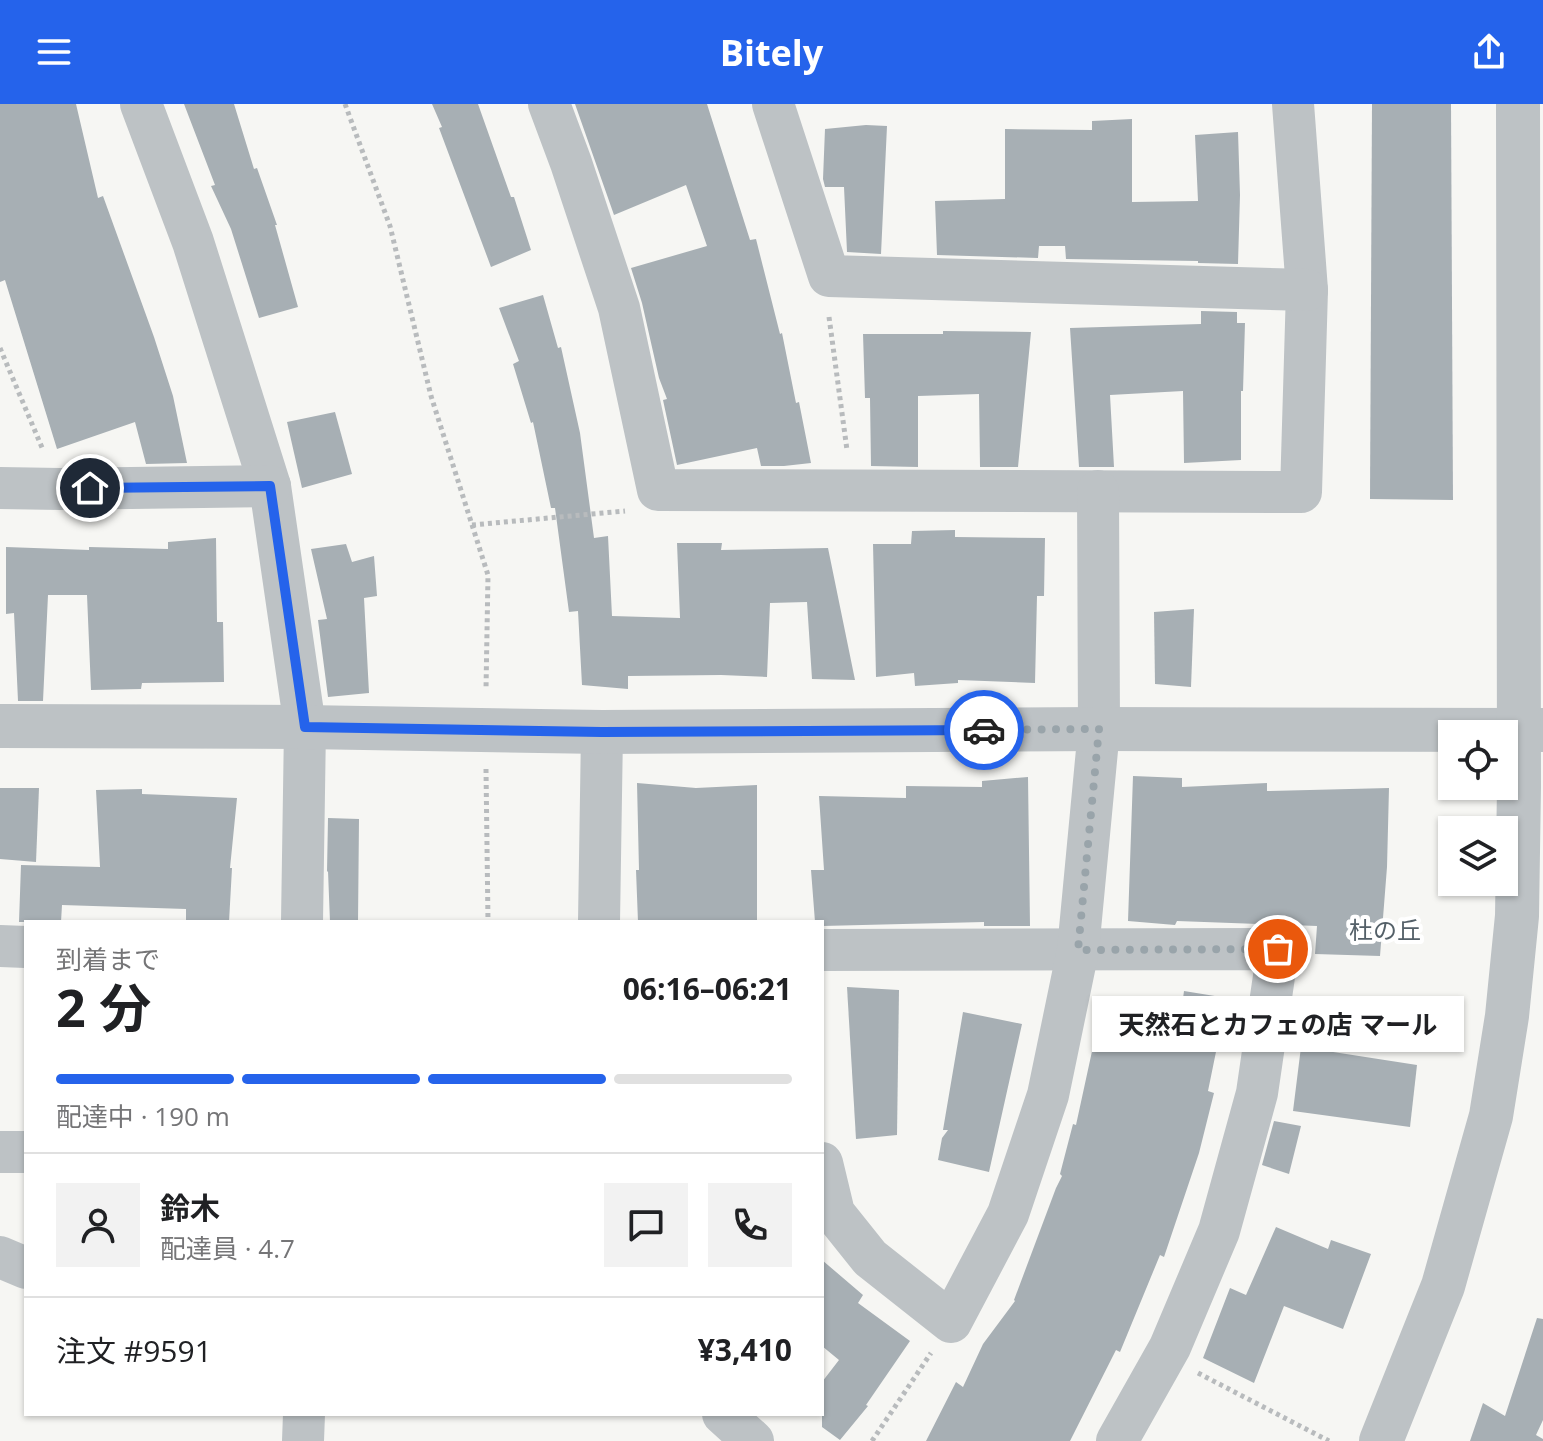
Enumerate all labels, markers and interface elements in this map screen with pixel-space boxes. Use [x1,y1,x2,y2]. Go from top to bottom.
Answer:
text: Bitely [720,28,823,77]
icon: menu [32,30,76,74]
icon: share [1467,30,1511,74]
pin [56,454,124,522]
icon: home [68,466,112,510]
courier [944,690,1024,770]
icon: car [962,708,1006,752]
map controls [1438,720,1518,896]
button: locate [1438,720,1518,800]
button: layers [1438,816,1518,896]
district label: 杜の丘 [1349,913,1421,946]
pin [1244,915,1312,983]
icon: bag [1256,927,1300,971]
text: 到着まで [56,941,160,977]
text: 06:16–06:21 [623,968,792,1009]
text: 2 分 [56,971,151,1042]
callout: 天然石とカフェの店 マール [1092,997,1464,1053]
text: 天然石とカフェの店 マール [1119,1006,1437,1042]
text: 配達中 · 190 m [56,1098,230,1134]
button: person [56,1183,140,1267]
button: chat [604,1183,688,1267]
button: phone [708,1183,792,1267]
text: 鈴木 [160,1187,220,1228]
text: 配達員 · 4.7 [160,1230,295,1266]
text: ¥3,410 [698,1329,792,1370]
text: 注文 #9591 [56,1330,212,1371]

